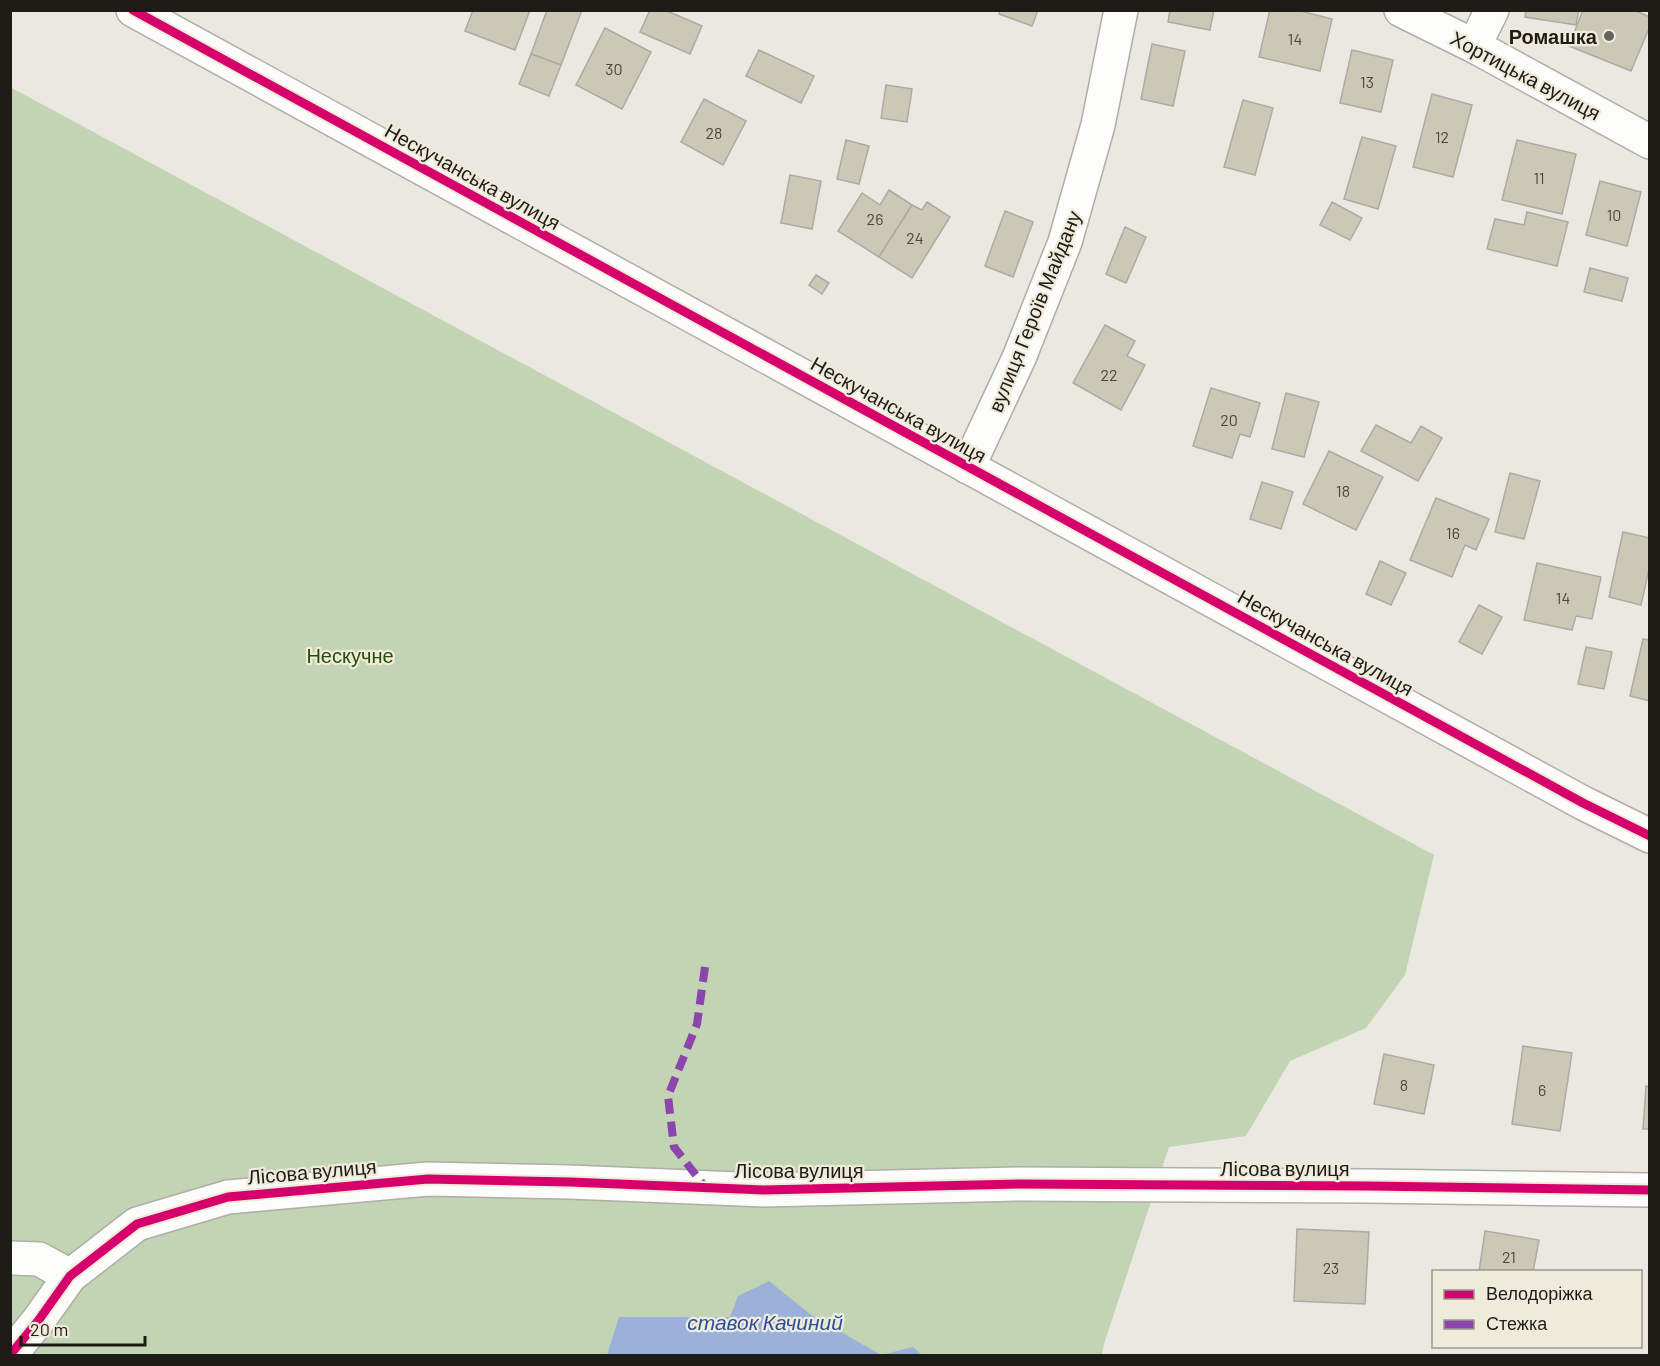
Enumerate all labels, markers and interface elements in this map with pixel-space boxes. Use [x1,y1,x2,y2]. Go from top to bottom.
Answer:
place label: Ромашка [1509,24,1598,48]
street label: Хортицька вулиця [1447,25,1605,125]
house number: 14 [1288,29,1302,48]
marker: Ромашка [1602,29,1616,43]
house number: 30 [605,59,623,78]
house number: 13 [1360,72,1374,91]
street label: Нескучанська вулиця [381,118,565,234]
house number: 28 [706,123,722,142]
house number: 12 [1435,127,1449,146]
house number: 11 [1533,168,1545,187]
house number: 10 [1607,205,1621,224]
street label: вулиця Героїв Майдану [983,207,1085,415]
house number: 26 [867,209,883,228]
house number: 24 [906,228,924,247]
street label: Нескучанська вулиця [807,351,991,467]
house number: 22 [1100,365,1118,384]
house number: 20 [1220,410,1238,429]
house number: 18 [1336,481,1350,500]
house number: 16 [1446,523,1460,542]
street label: Нескучанська вулиця [1234,584,1418,700]
house number: 14 [1556,588,1570,607]
park label: Нескучне [306,643,394,667]
house number: 8 [1400,1075,1408,1094]
house number: 6 [1538,1080,1546,1099]
street label: Лісова вулиця [247,1153,377,1189]
street label: Лісова вулиця [1220,1156,1350,1180]
street label: Лісова вулиця [734,1158,864,1182]
house number: 21 [1502,1247,1516,1266]
house number: 23 [1323,1258,1339,1277]
legend [1432,1270,1642,1348]
text: Велодоріжка [1486,1282,1594,1304]
scale bar [21,1309,146,1347]
water label: ставок Качиний [687,1309,843,1334]
text: Стежка [1486,1312,1548,1334]
text: 20 m [30,1318,68,1340]

